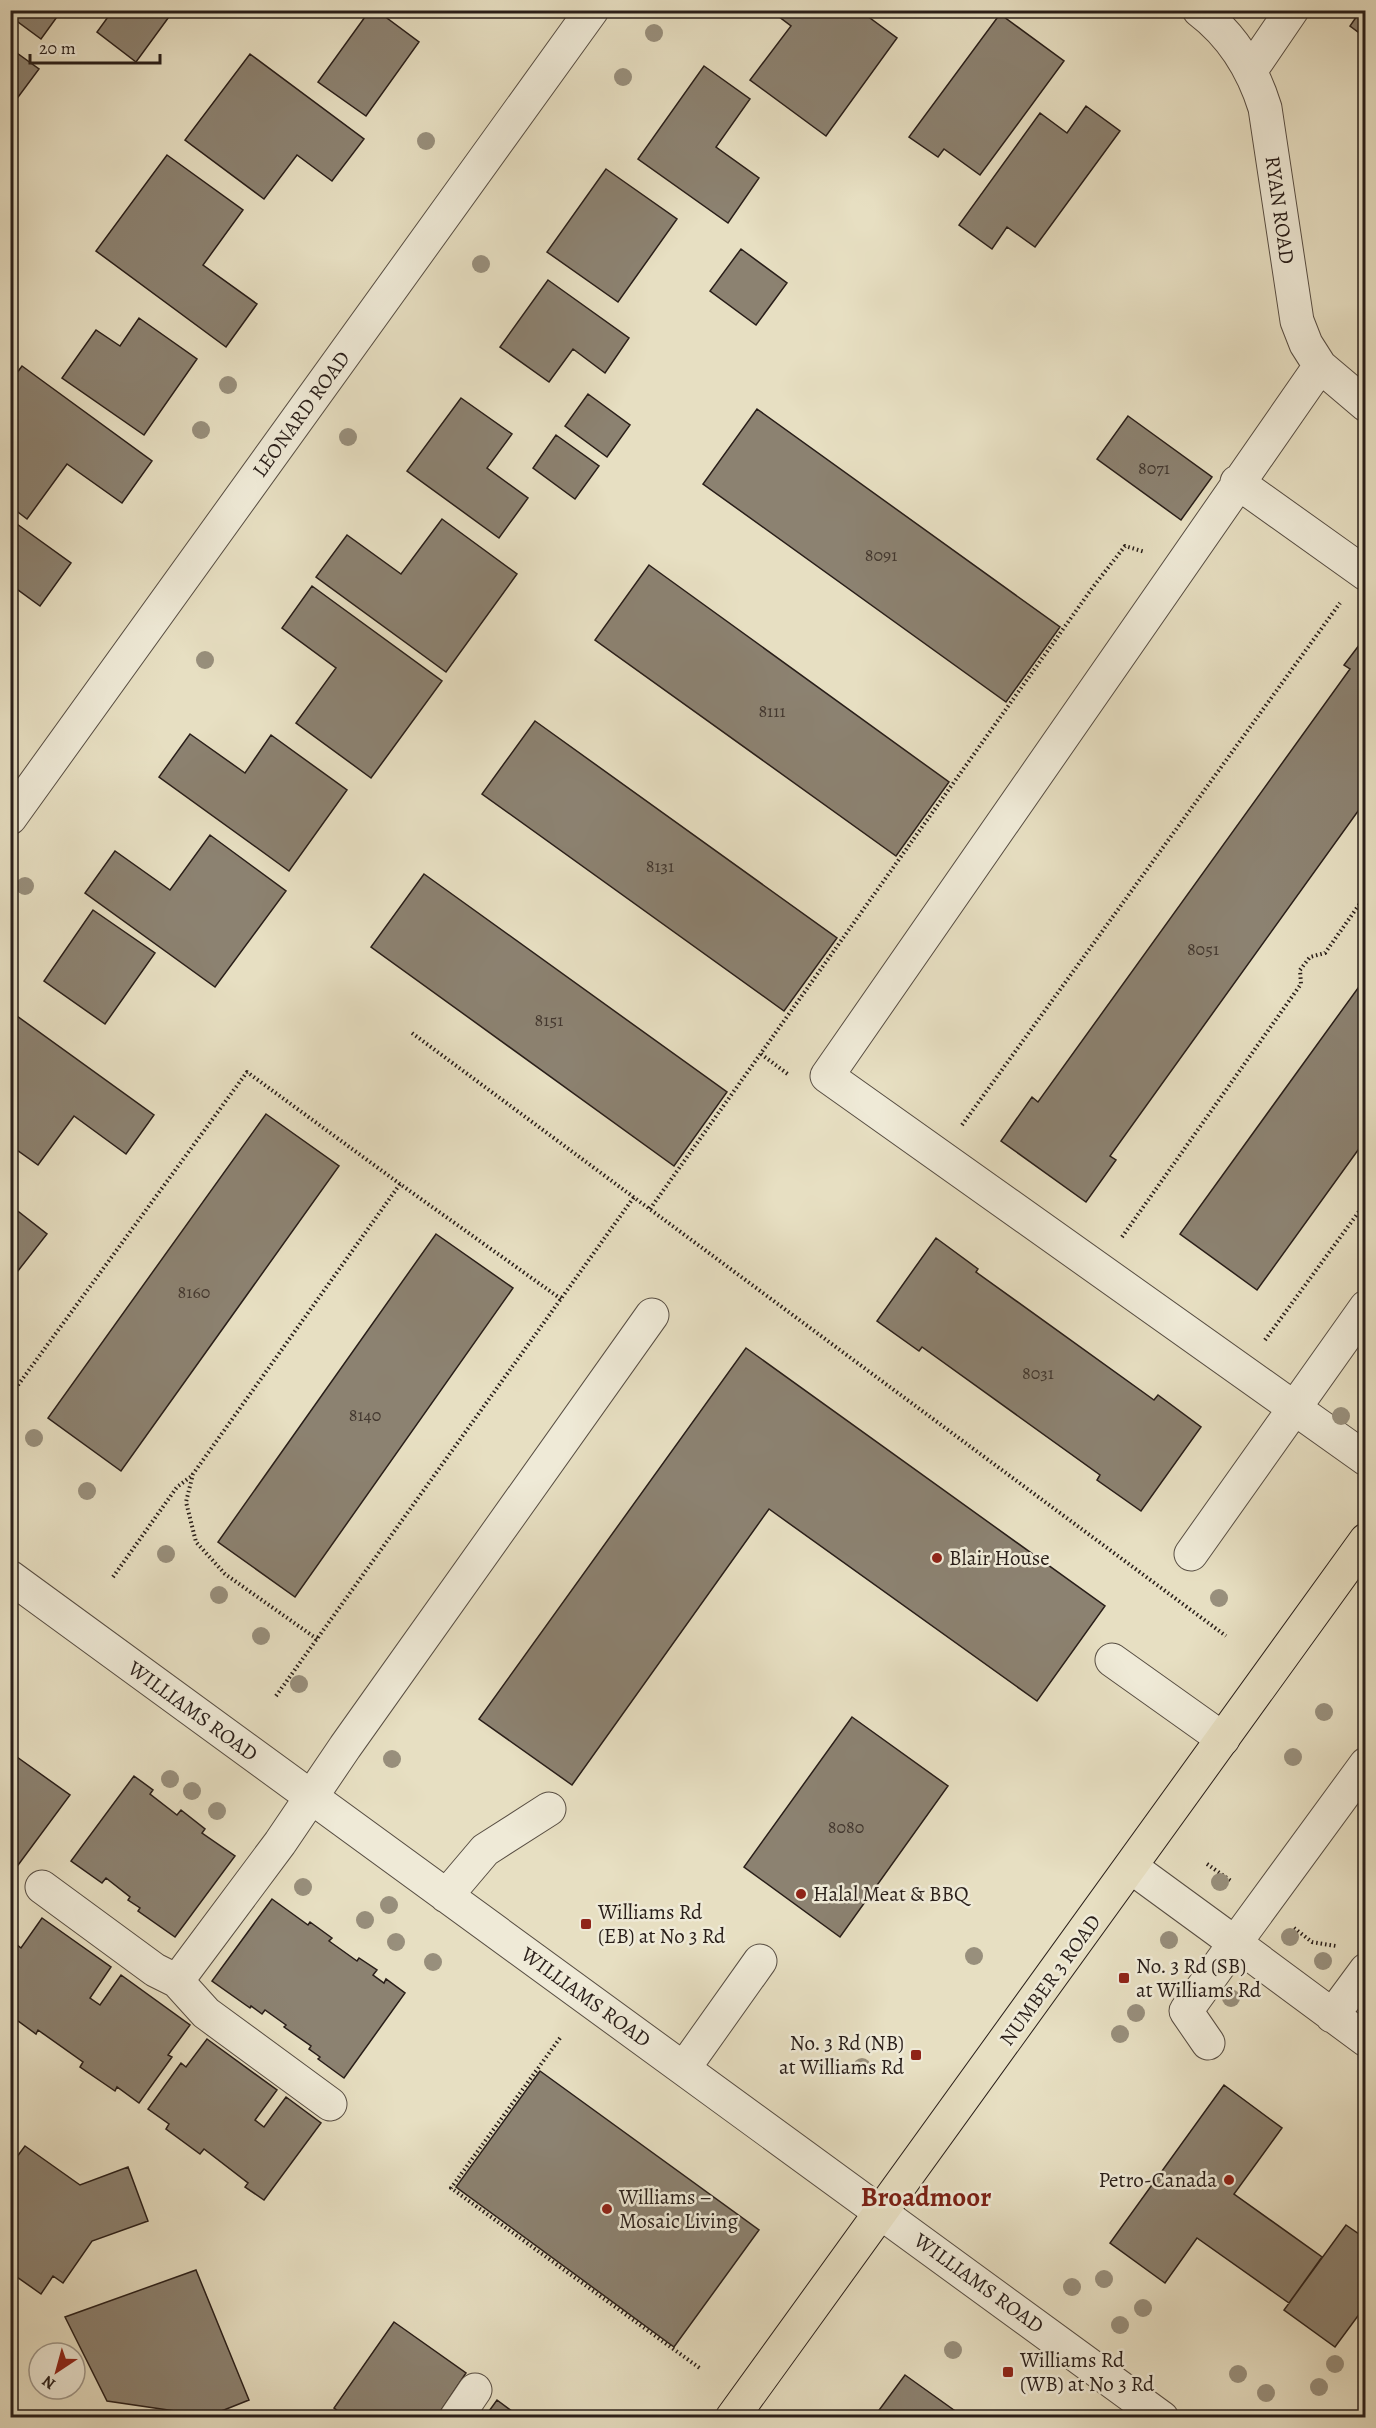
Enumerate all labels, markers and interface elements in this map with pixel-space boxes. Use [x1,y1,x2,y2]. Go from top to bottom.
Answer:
scale bar [30,27,160,65]
text: 20 m [39,36,76,60]
street label: RYAN ROAD [1259,154,1301,266]
street label: LEONARD ROAD [246,345,356,483]
house number: 8071 [1138,456,1170,480]
house number: 8091 [865,543,897,567]
house number: 8111 [758,699,786,723]
house number: 8131 [646,854,674,878]
house number: 8051 [1187,937,1219,961]
house number: 8151 [535,1008,563,1032]
house number: 8160 [178,1280,210,1304]
house number: 8031 [1022,1361,1054,1385]
house number: 8140 [349,1403,381,1427]
place label: Blair House [949,1544,1050,1572]
marker: Blair House [930,1551,944,1565]
street label: WILLIAMS ROAD [122,1654,264,1768]
house number: 8080 [828,1815,864,1839]
place label: Halal Meat & BBQ [813,1880,971,1908]
marker: Halal Meat & BBQ [794,1887,808,1901]
place label: Williams Rd (EB) at No 3 Rd [597,1898,726,1950]
street label: NUMBER 3 ROAD [993,1909,1107,2051]
marker: Williams Rd (EB) at No 3 Rd [579,1917,593,1931]
street label: WILLIAMS ROAD [515,1940,657,2054]
place label: No. 3 Rd (SB) at Williams Rd [1136,1952,1262,2004]
marker: No. 3 Rd (SB) at Williams Rd [1117,1971,1131,1985]
place label: No. 3 Rd (NB) at Williams Rd [779,2029,905,2081]
marker: No. 3 Rd (NB) at Williams Rd [909,2048,923,2062]
place label: Petro-Canada [1098,2166,1217,2194]
marker: Petro-Canada [1222,2173,1236,2187]
district label: Broadmoor [861,2179,991,2215]
place label: Williams – Mosaic Living [618,2183,738,2235]
marker: Williams – Mosaic Living [600,2202,614,2216]
street label: WILLIAMS ROAD [908,2226,1050,2340]
north arrow [27,2341,87,2401]
place label: Williams Rd (WB) at No 3 Rd [1019,2346,1155,2398]
marker: Williams Rd (WB) at No 3 Rd [1001,2365,1015,2379]
text: N [37,2370,60,2395]

